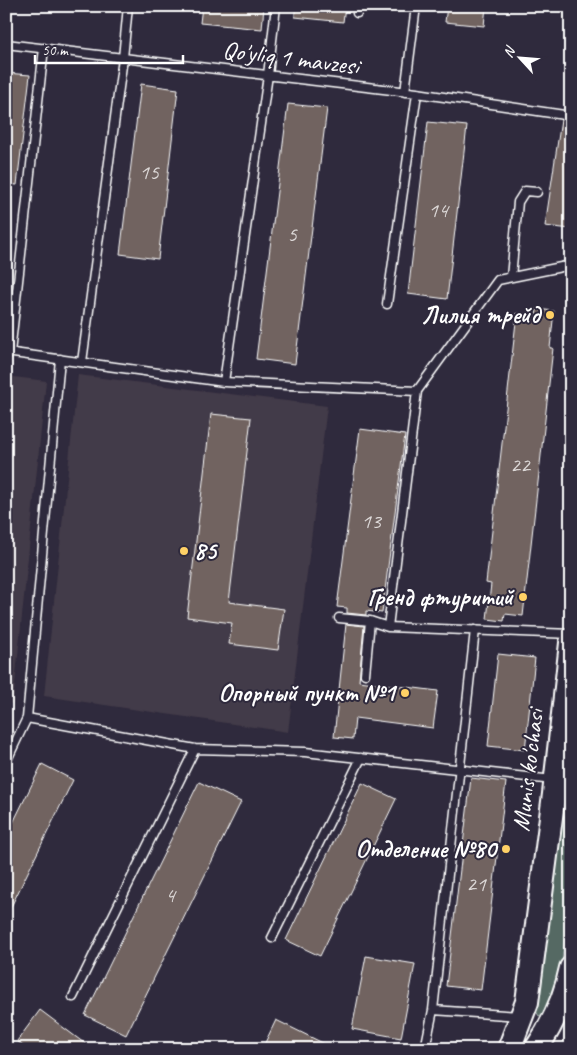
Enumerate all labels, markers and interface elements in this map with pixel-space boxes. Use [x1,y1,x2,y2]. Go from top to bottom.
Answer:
scale bar [35,32,182,64]
north arrow [494,32,544,82]
street label: Qo'yliq 1 mavzesi [221,34,364,83]
text: 50 m [42,41,69,60]
text: N [499,43,519,60]
house number: 15 [139,158,160,186]
house number: 14 [428,196,450,224]
house number: 5 [287,220,298,248]
place label: Лилия трейд [421,299,542,331]
marker: Лилия трейд [544,309,556,321]
house number: 22 [510,451,532,479]
house number: 13 [361,507,383,535]
place label: 85 [194,535,218,567]
marker: 85 [178,545,190,557]
place label: Гренд фтуритий [368,581,515,613]
marker: Гренд фтуритий [517,591,529,603]
place label: Опорный пункт №1 [218,677,398,709]
marker: Опорный пункт №1 [399,687,411,699]
street label: Munis ko'chasi [505,704,552,833]
place label: Отделение №80 [356,833,499,865]
marker: Отделение №80 [500,843,512,855]
house number: 21 [466,870,487,898]
house number: 4 [165,881,177,909]

